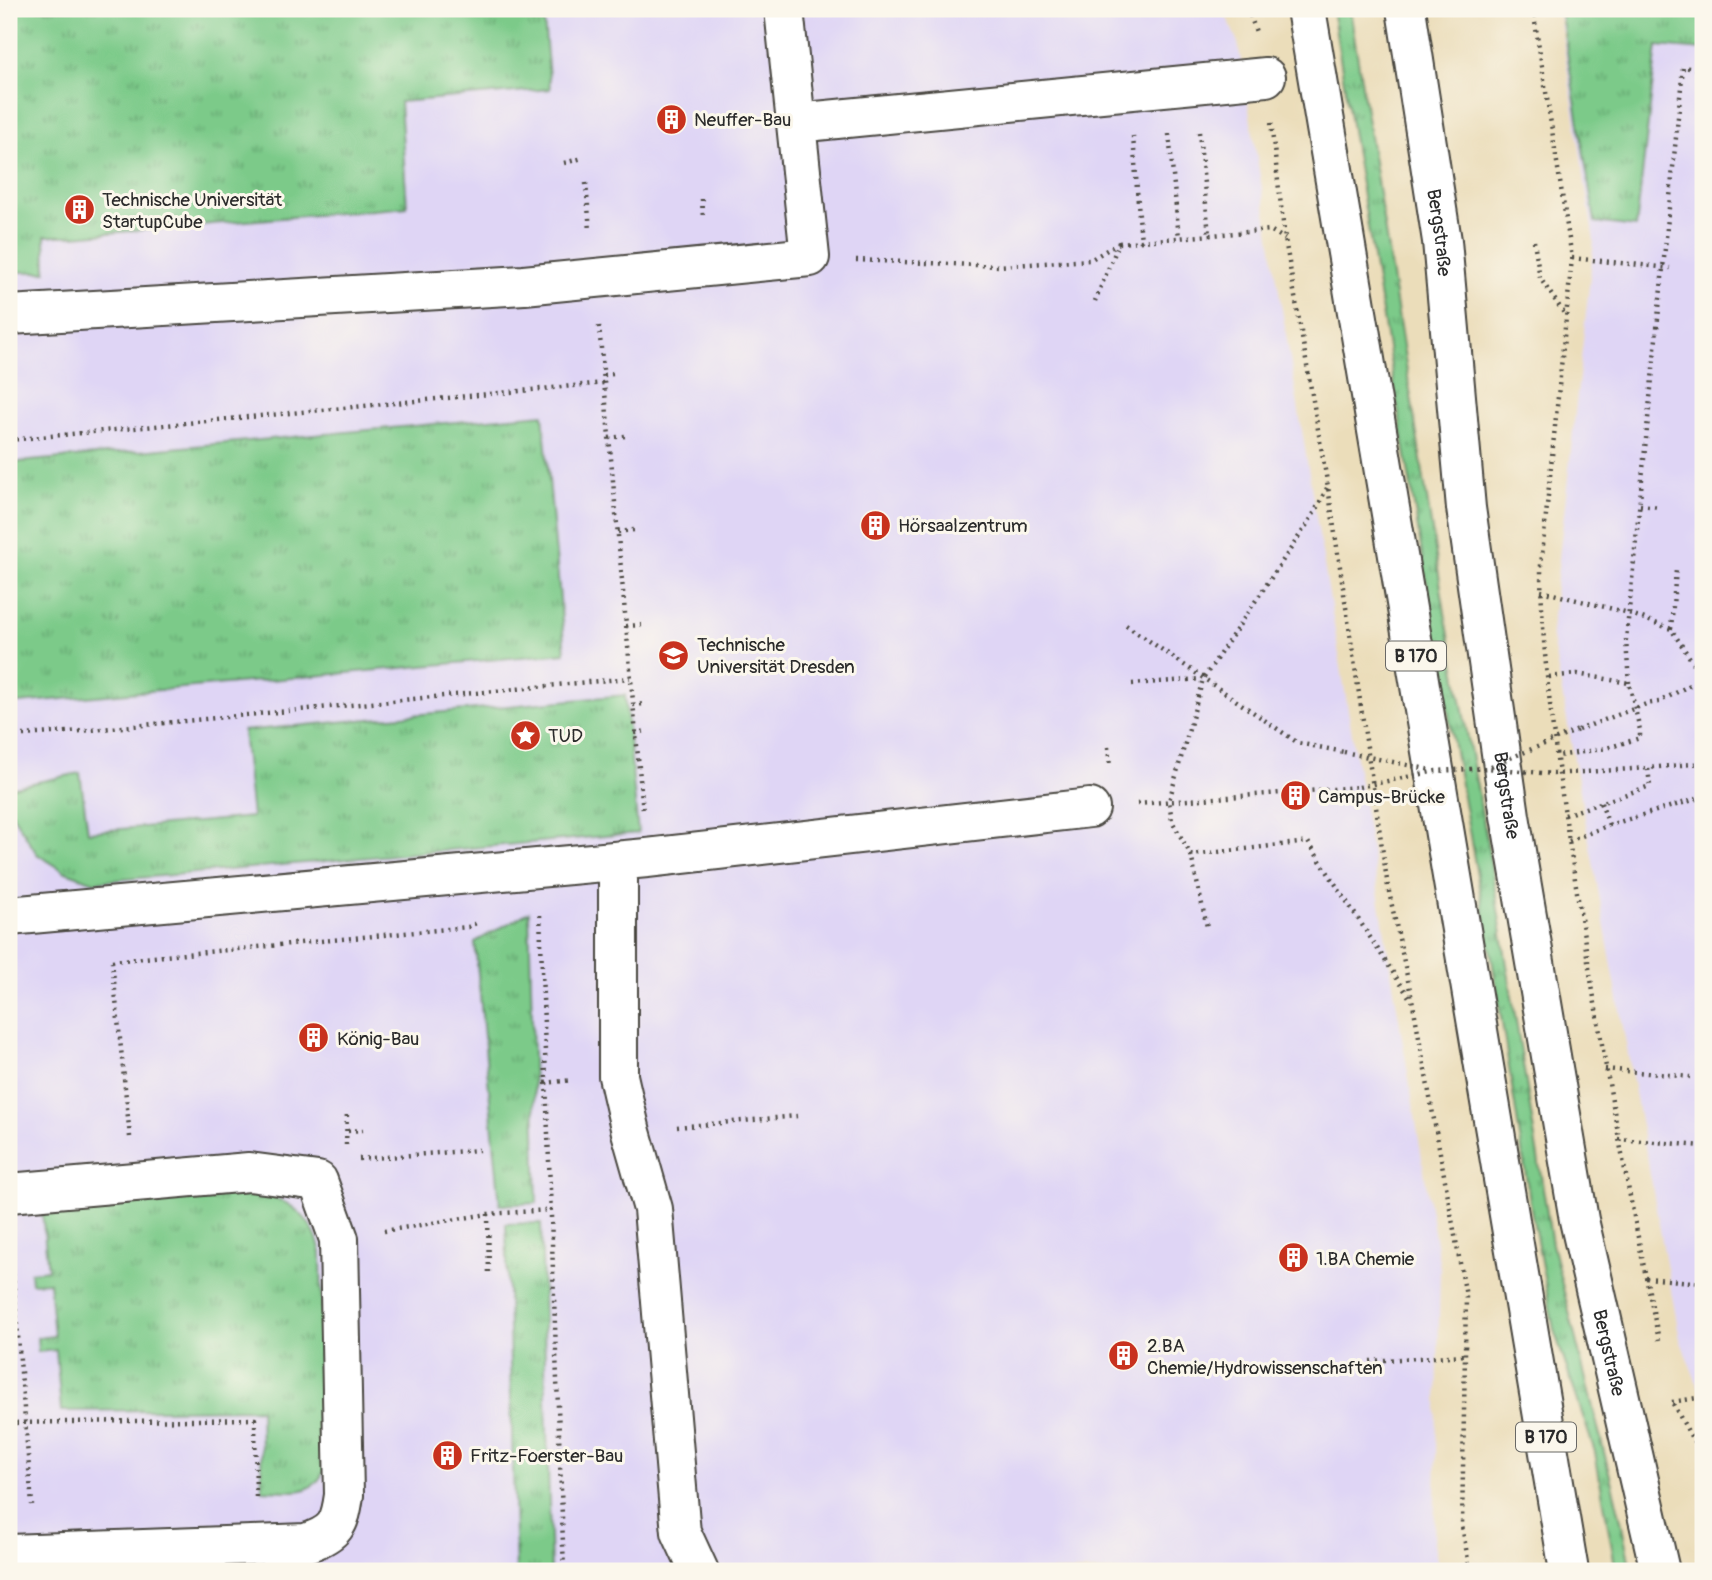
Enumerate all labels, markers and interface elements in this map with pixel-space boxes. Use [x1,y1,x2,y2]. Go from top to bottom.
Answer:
building icon: Neuffer-Bau [654,102,688,136]
place label: Neuffer-Bau [694,108,791,132]
street label: Bergstraße [1421,187,1456,278]
place label: Technische Universität StartupCube [102,188,283,234]
building icon: Technische Universität StartupCube [62,193,96,227]
building icon: Hörsaalzentrum [858,508,892,542]
place label: Hörsaalzentrum [898,514,1028,538]
place label: Technische Universität Dresden [697,633,855,679]
school or university icon: Technische Universität Dresden [657,638,691,672]
road number: B 170 [1386,642,1446,670]
place icon: TUD [508,718,542,752]
place label: TUD [548,724,583,748]
street label: Bergstraße [1488,750,1525,842]
building icon: Campus-Brücke [1278,779,1312,813]
place label: Campus-Brücke [1318,785,1445,809]
building icon: König-Bau [297,1021,331,1055]
place label: König-Bau [337,1027,419,1051]
building icon: 1.BA Chemie [1276,1241,1310,1275]
place label: 1.BA Chemie [1316,1247,1415,1271]
street label: Bergstraße [1587,1307,1630,1399]
place label: 2.BA Chemie/Hydrowissenschaften [1147,1334,1383,1380]
building icon: 2.BA Chemie/Hydrowissenschaften [1107,1339,1141,1373]
road number: B 170 [1516,1422,1576,1452]
building icon: Fritz-Foerster-Bau [430,1438,464,1472]
place label: Fritz-Foerster-Bau [470,1444,623,1468]

